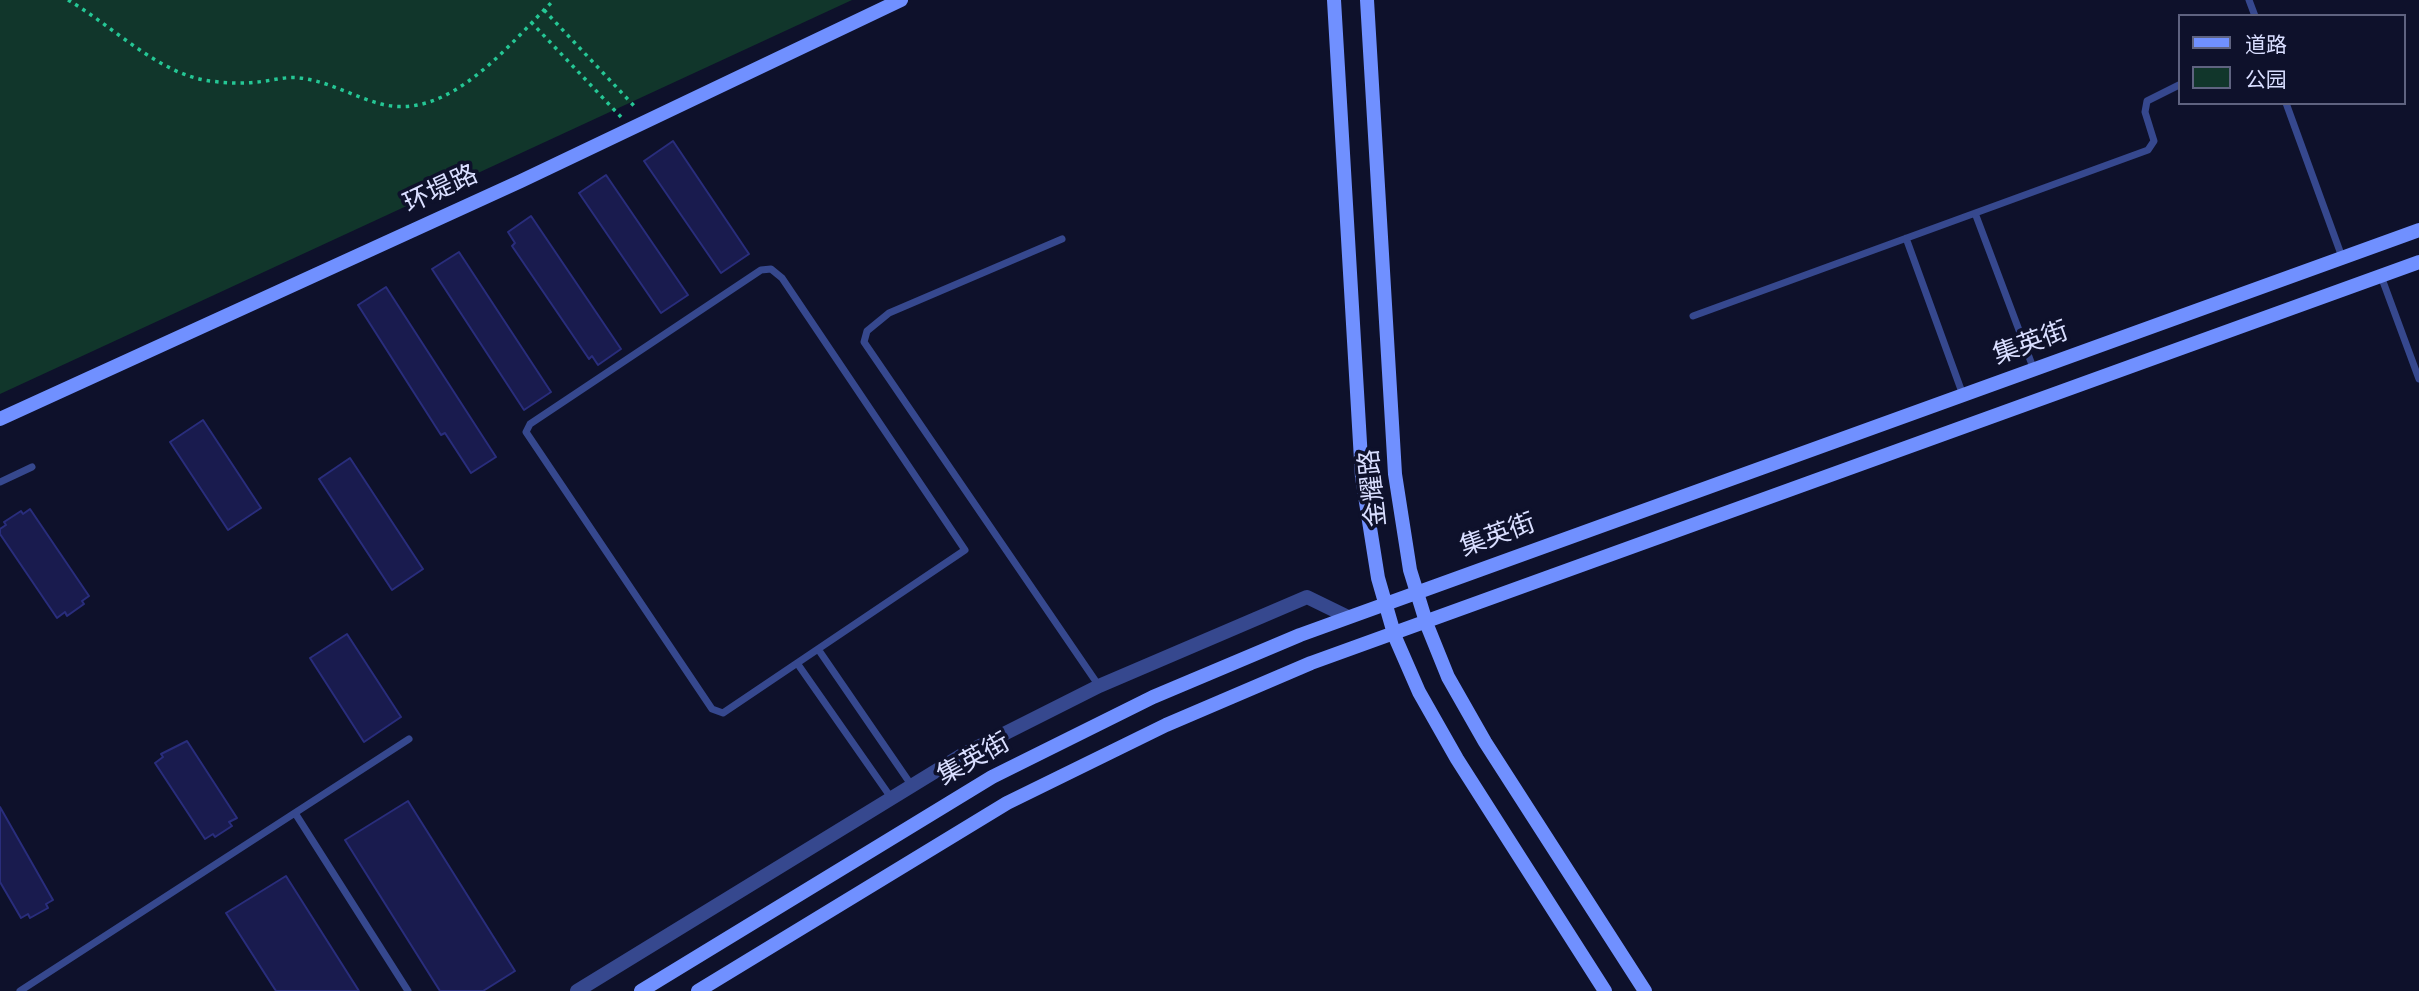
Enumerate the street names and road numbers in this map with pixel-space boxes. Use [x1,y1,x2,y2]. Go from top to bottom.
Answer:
street label: 环堤路 [399,159,483,221]
street label: 集英街 [1989,316,2073,372]
street label: 金耀路 [1354,448,1394,528]
street label: 集英街 [1456,508,1540,564]
street label: 集英街 [932,727,1016,793]

